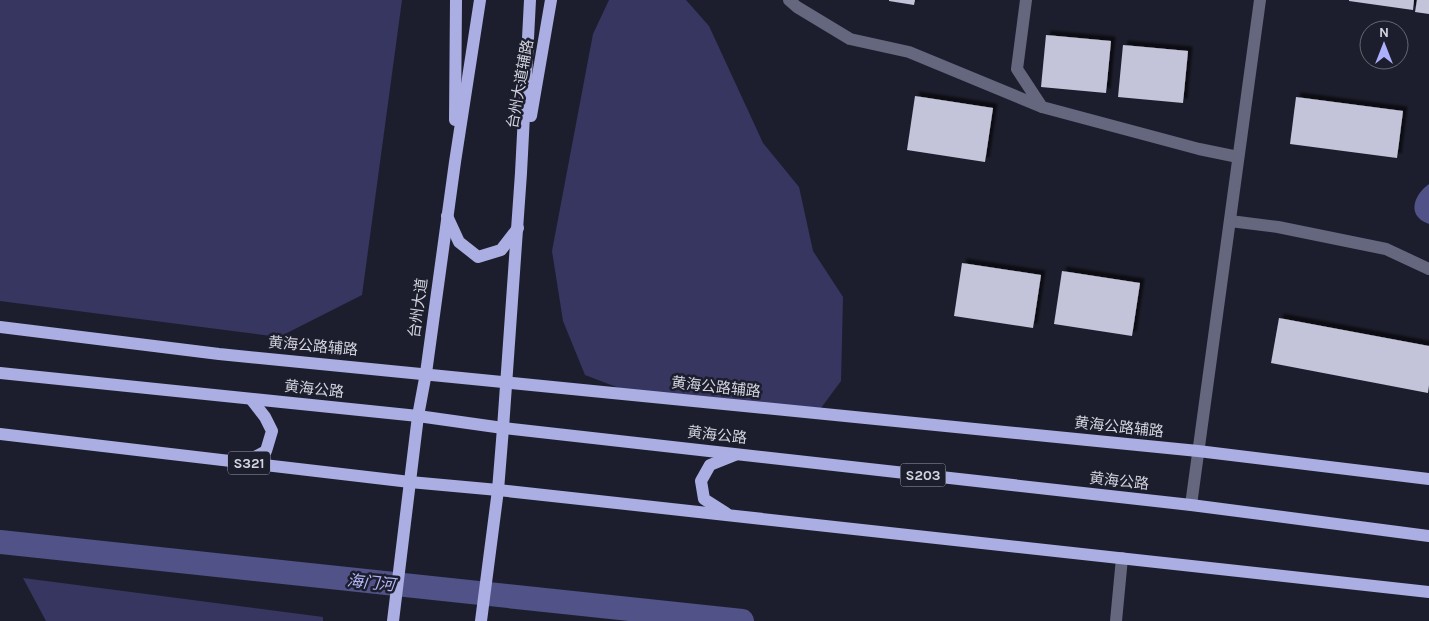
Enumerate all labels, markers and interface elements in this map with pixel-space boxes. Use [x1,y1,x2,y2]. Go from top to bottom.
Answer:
north arrow [1359,20,1409,70]
text: N [1379,24,1389,41]
street label: 台州大道辅路 [503,38,537,130]
street label: 台州大道 [405,277,431,339]
street label: 黄海公路辅路 [267,333,359,359]
street label: 黄海公路辅路 [670,373,762,401]
street label: 黄海公路 [283,377,345,401]
street label: 黄海公路辅路 [1073,413,1165,441]
street label: 黄海公路 [686,423,748,447]
road number: S321 [228,452,270,474]
road number: S203 [900,464,946,486]
street label: 黄海公路 [1088,469,1150,493]
water label: 海门河 [346,571,399,595]

